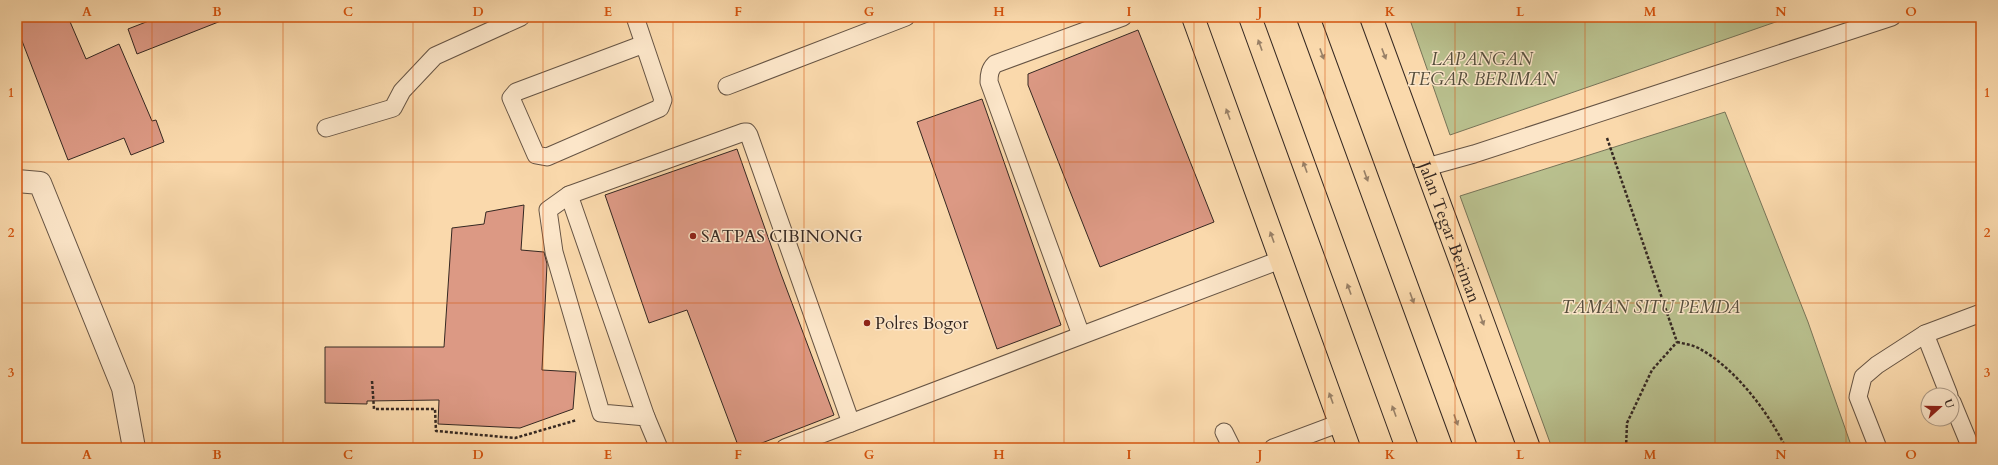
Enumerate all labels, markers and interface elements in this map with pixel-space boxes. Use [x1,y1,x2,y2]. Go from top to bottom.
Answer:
text: A [82,3,92,21]
text: B [212,3,222,21]
text: C [343,3,353,21]
text: D [472,3,484,21]
text: E [604,3,612,21]
text: F [734,3,742,21]
text: G [864,3,875,21]
text: H [993,3,1005,21]
text: I [1126,3,1132,21]
text: J [1256,3,1263,21]
text: K [1385,3,1396,21]
text: L [1516,3,1525,21]
text: M [1644,3,1657,21]
text: N [1775,3,1787,21]
text: O [1905,3,1917,21]
one-way arrow [1257,38,1263,50]
one-way arrow [1319,48,1325,60]
one-way arrow [1382,48,1388,60]
park label: LAPANGAN TEGAR BERIMAN [1407,48,1559,91]
text: 1 [8,84,14,102]
text: 1 [1984,84,1990,102]
one-way arrow [1225,108,1231,120]
street label: Jalan Tegar Beriman [1412,155,1486,306]
one-way arrow [1301,161,1307,173]
one-way arrow [1364,170,1370,182]
text: 2 [8,224,15,242]
text: 2 [1984,224,1991,242]
place label: SATPAS CIBINONG [701,225,863,248]
one-way arrow [1268,230,1274,242]
marker: SATPAS CIBINONG [688,231,698,241]
one-way arrow [1346,283,1352,295]
one-way arrow [1409,292,1415,304]
park label: TAMAN SITU PEMDA [1561,296,1741,319]
place label: Polres Bogor [875,312,969,335]
one-way arrow [1480,314,1486,326]
marker: Polres Bogor [862,318,872,328]
text: 3 [8,364,15,382]
text: 3 [1984,364,1991,382]
north arrow [1920,387,1960,427]
one-way arrow [1328,392,1334,404]
text: U [1940,397,1957,410]
one-way arrow [1390,405,1396,417]
one-way arrow [1453,414,1459,426]
text: A [82,446,92,464]
text: B [212,446,222,464]
text: C [343,446,353,464]
text: D [472,446,484,464]
text: E [604,446,612,464]
text: F [734,446,742,464]
text: G [864,446,875,464]
text: H [993,446,1005,464]
text: I [1126,446,1132,464]
text: J [1256,446,1263,464]
text: K [1385,446,1396,464]
text: L [1516,446,1525,464]
text: M [1644,446,1657,464]
text: N [1775,446,1787,464]
text: O [1905,446,1917,464]

